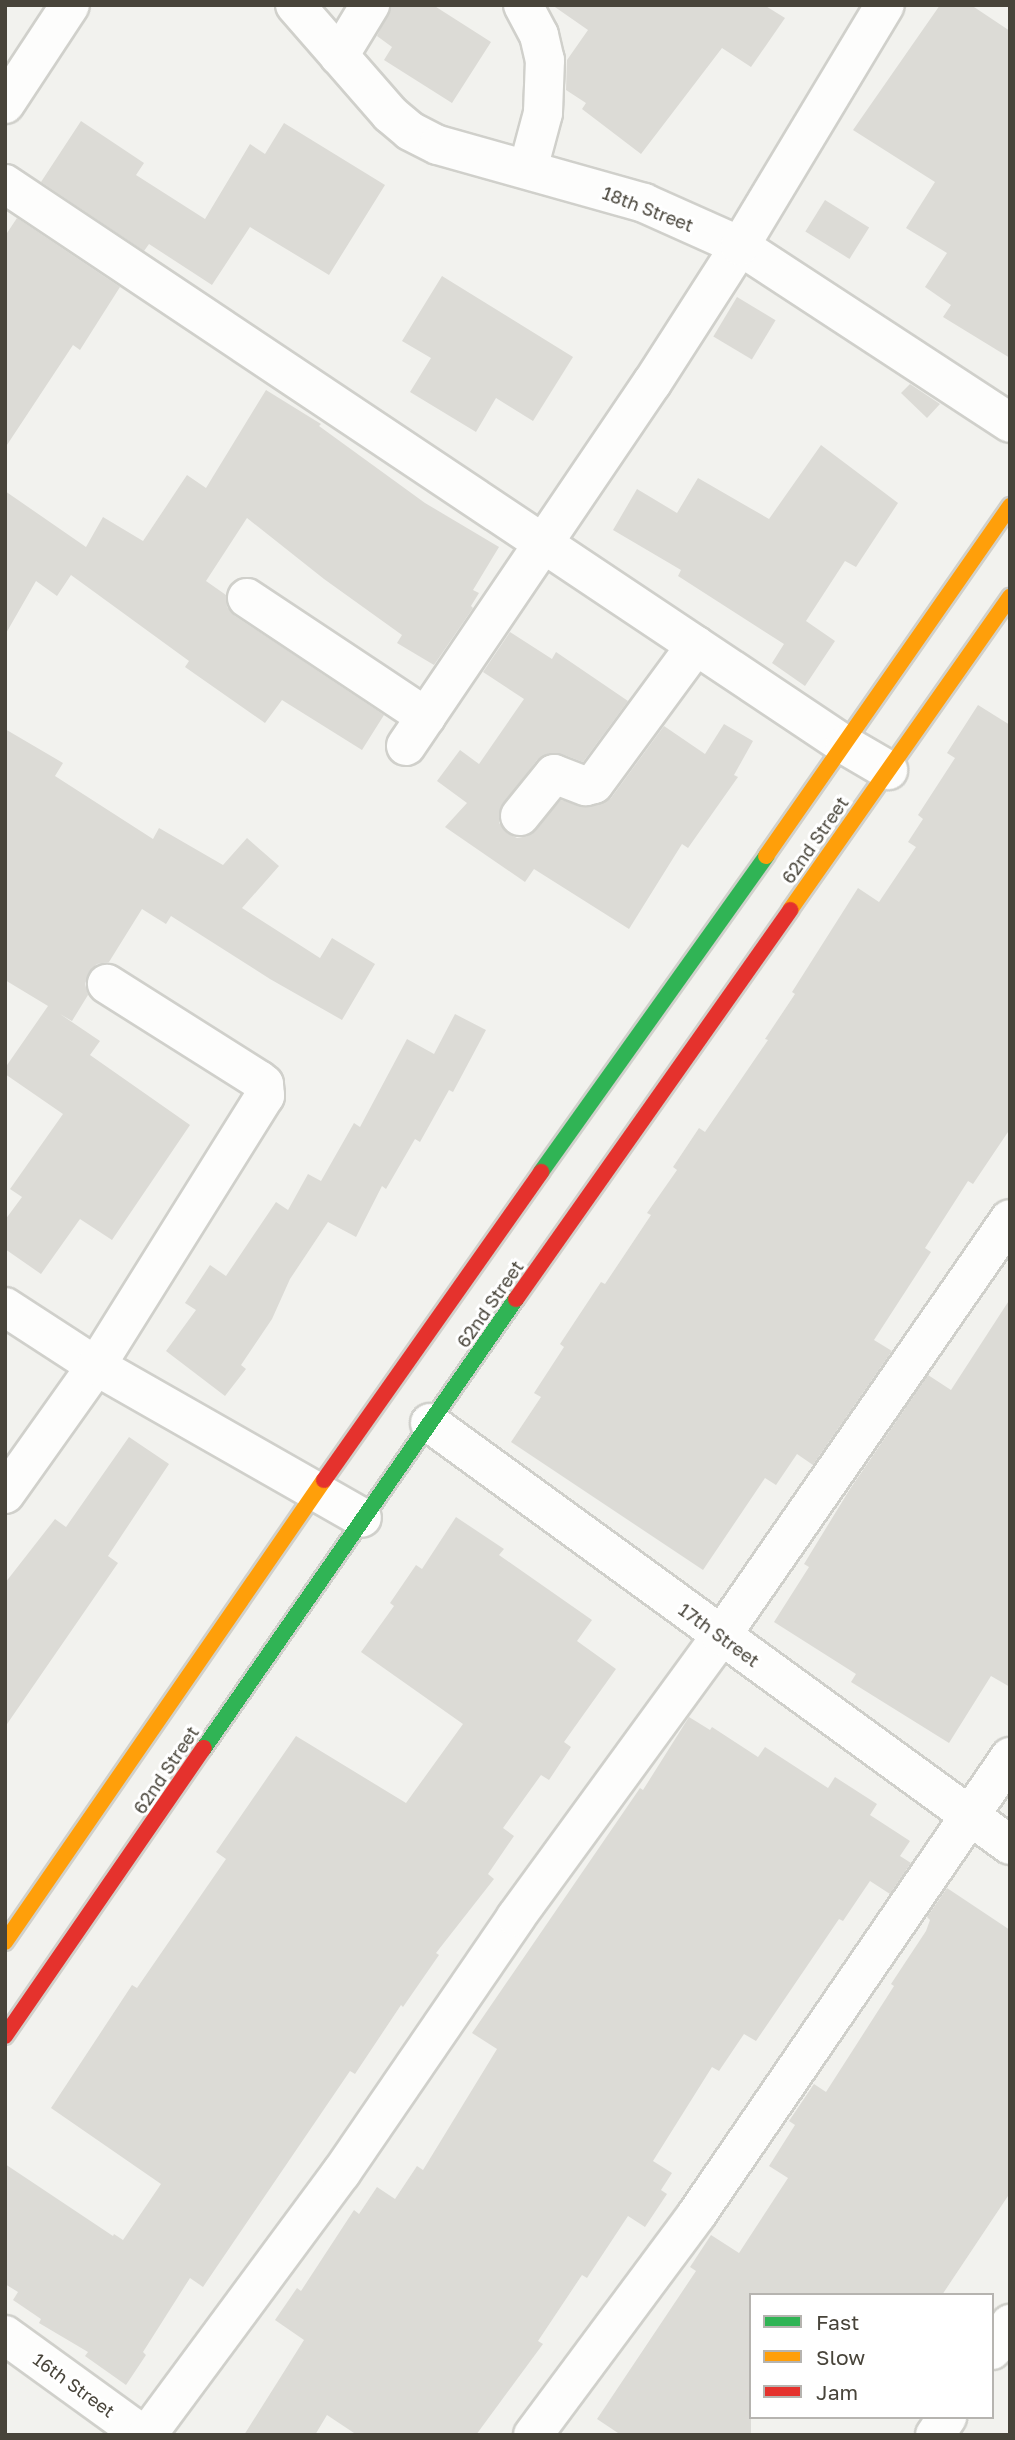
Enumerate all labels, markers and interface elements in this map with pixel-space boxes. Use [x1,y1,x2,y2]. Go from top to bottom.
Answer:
street label: 18th Street [599,182,697,236]
street label: 62nd Street [777,792,853,888]
street label: 62nd Street [452,1256,528,1352]
street label: 17th Street [674,1599,764,1671]
street label: 62nd Street [129,1722,203,1818]
legend [749,2293,994,2419]
text: Fast [816,2309,859,2335]
text: Slow [816,2344,865,2370]
street label: 16th Street [29,2348,119,2422]
text: Jam [816,2379,858,2405]

